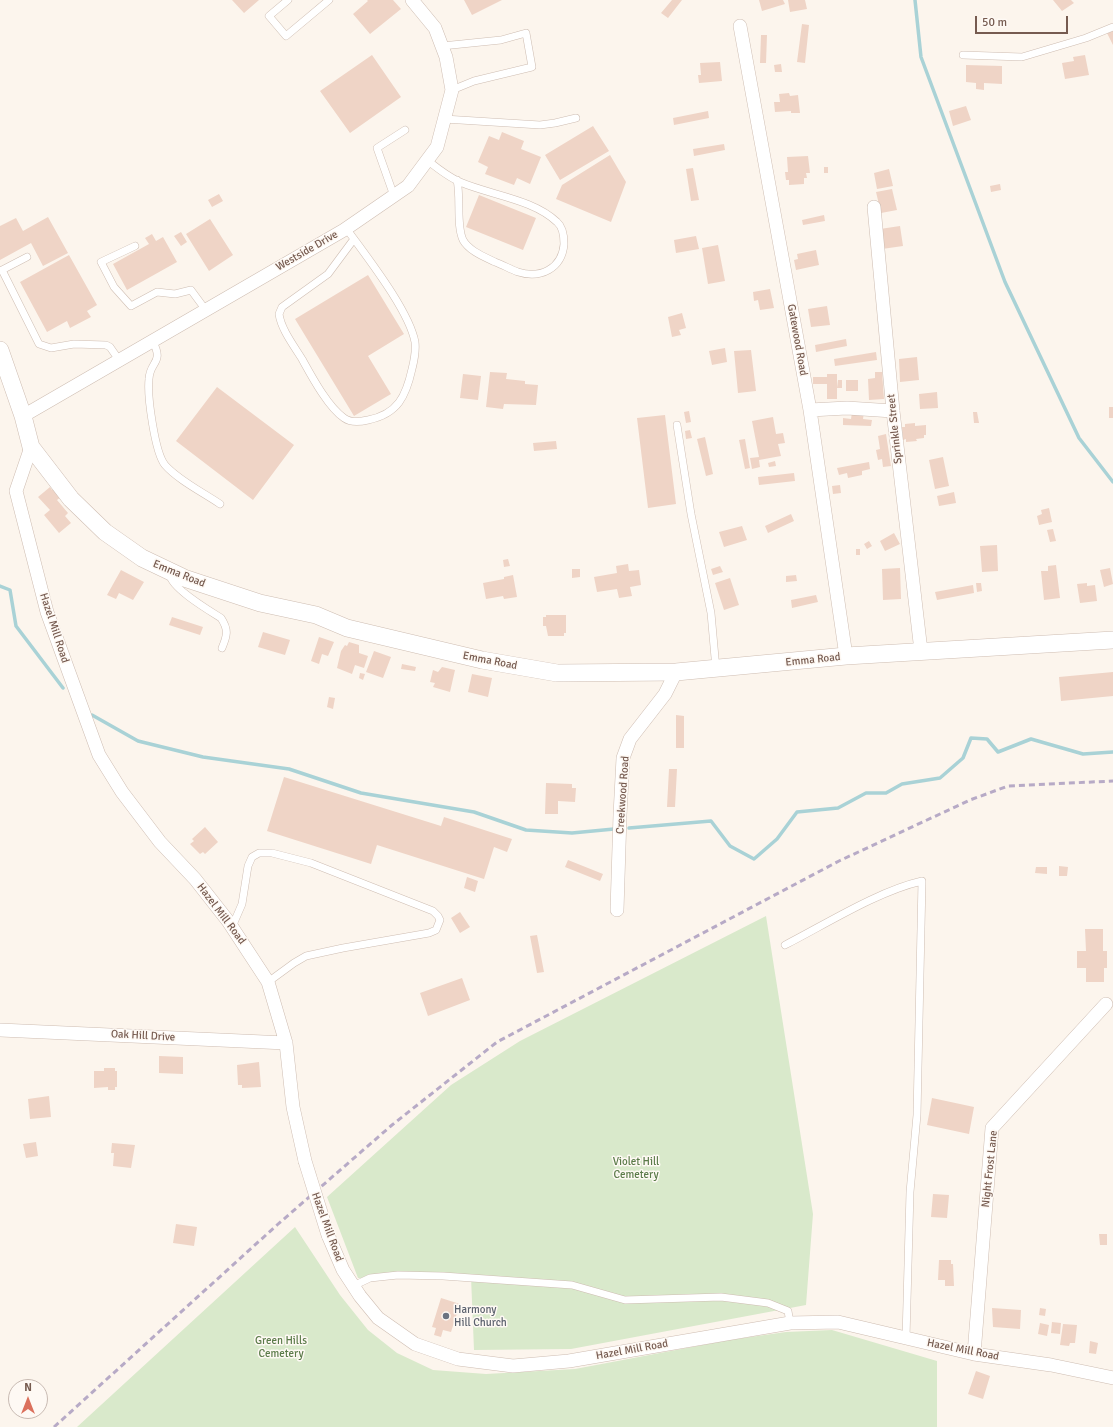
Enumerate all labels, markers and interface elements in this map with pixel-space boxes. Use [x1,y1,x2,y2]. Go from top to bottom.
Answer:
scale bar [977,8,1070,34]
text: 50 m [982,15,1007,30]
street label: Westside Drive [274,228,340,274]
street label: Gatewood Road [784,303,810,377]
street label: Sprinkle Street [885,393,905,465]
street label: Emma Road [151,558,207,590]
street label: Hazel Mill Road [36,591,72,665]
street label: Emma Road [462,649,518,673]
street label: Emma Road [785,651,841,669]
street label: Creekwood Road [614,756,632,834]
street label: Hazel Mill Road [194,881,248,947]
street label: Oak Hill Drive [111,1028,175,1044]
street label: Night Frost Lane [979,1130,1001,1208]
park label: Violet Hill Cemetery [613,1155,659,1181]
street label: Hazel Mill Road [308,1190,346,1264]
place label: Harmony Hill Church [454,1303,507,1329]
marker: Harmony Hill Church [441,1311,451,1321]
park label: Green Hills Cemetery [255,1334,307,1360]
street label: Hazel Mill Road [595,1337,669,1363]
street label: Hazel Mill Road [926,1337,1000,1363]
north arrow [8,1379,48,1419]
text: N [24,1381,32,1394]

